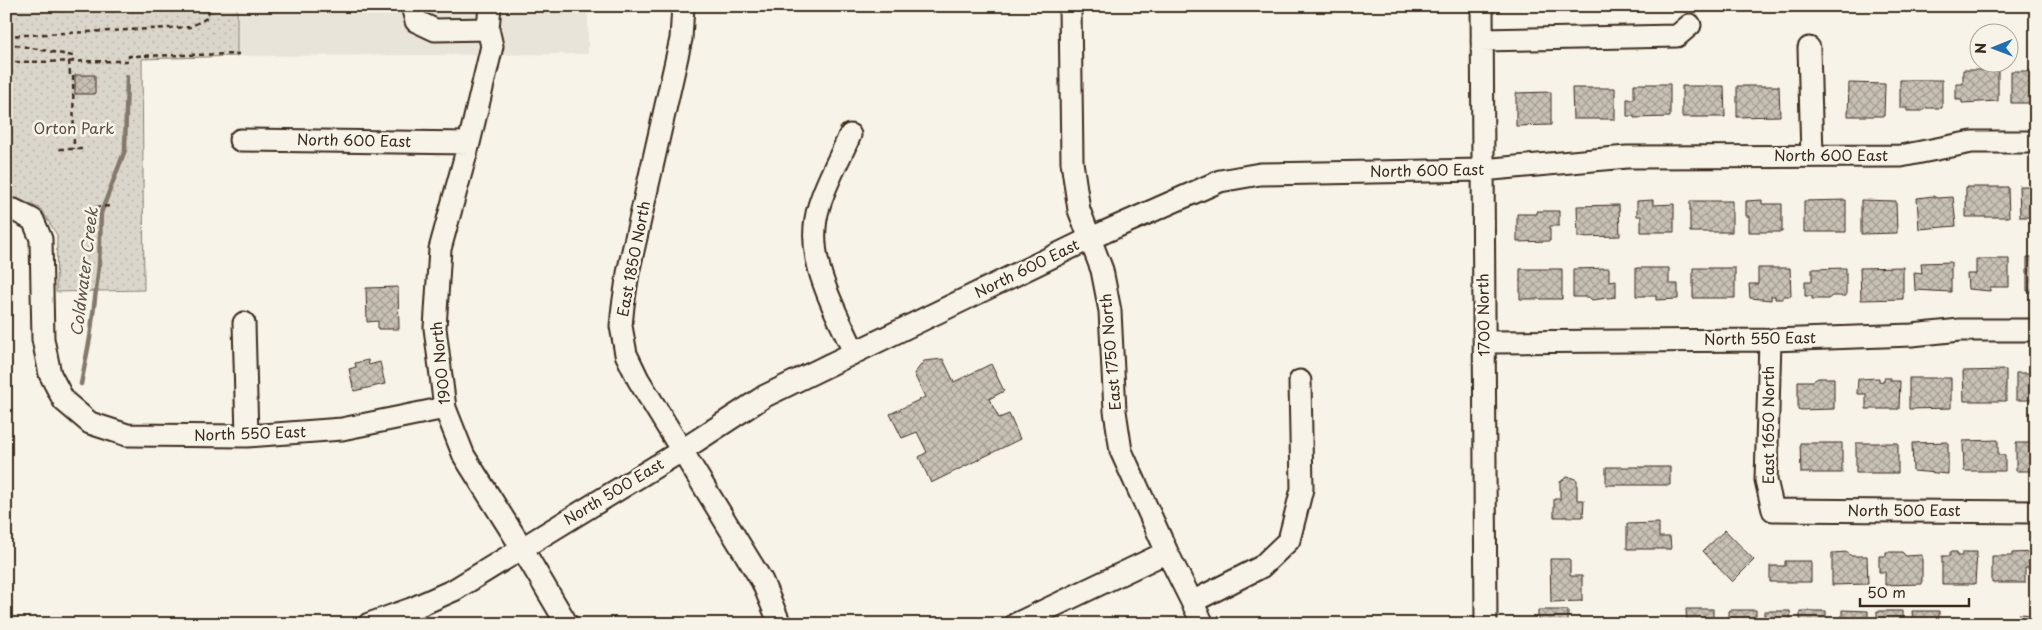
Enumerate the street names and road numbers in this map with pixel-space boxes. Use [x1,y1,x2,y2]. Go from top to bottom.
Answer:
street label: North 600 East [297,127,411,152]
street label: North 600 East [1774,143,1888,166]
street label: North 600 East [1370,157,1484,182]
street label: East 1850 North [610,199,655,319]
street label: North 600 East [970,232,1083,303]
street label: 1700 North [1470,273,1495,357]
street label: East 1750 North [1093,293,1126,412]
street label: 1900 North [424,320,455,406]
street label: North 550 East [1704,325,1816,350]
street label: East 1650 North [1756,366,1779,484]
street label: North 550 East [194,419,306,446]
street label: North 500 East [559,452,668,530]
street label: North 500 East [1847,498,1961,521]

